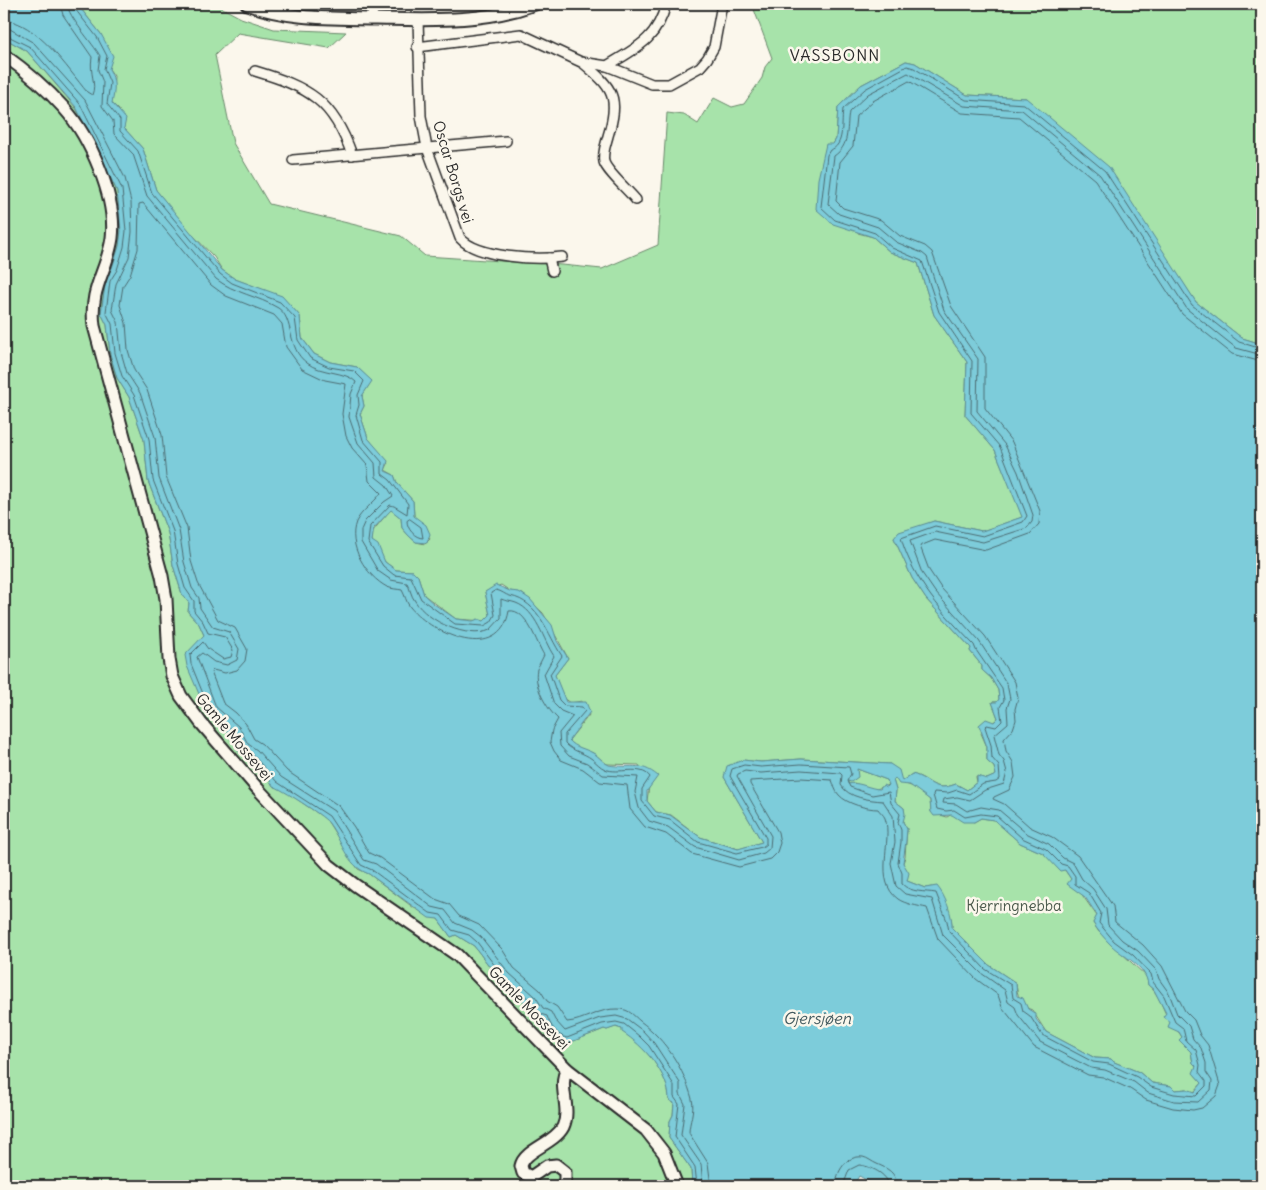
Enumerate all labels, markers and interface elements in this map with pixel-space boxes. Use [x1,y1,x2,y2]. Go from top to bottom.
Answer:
district label: VASSBONN [790,45,880,65]
street label: Oscar Borgs vei [429,118,478,225]
street label: Gamle Mossevei [192,689,277,784]
park label: Kjerringnebba [966,896,1062,915]
street label: Gamle Mossevei [485,962,574,1053]
water label: Gjersjøen [783,1008,852,1028]

